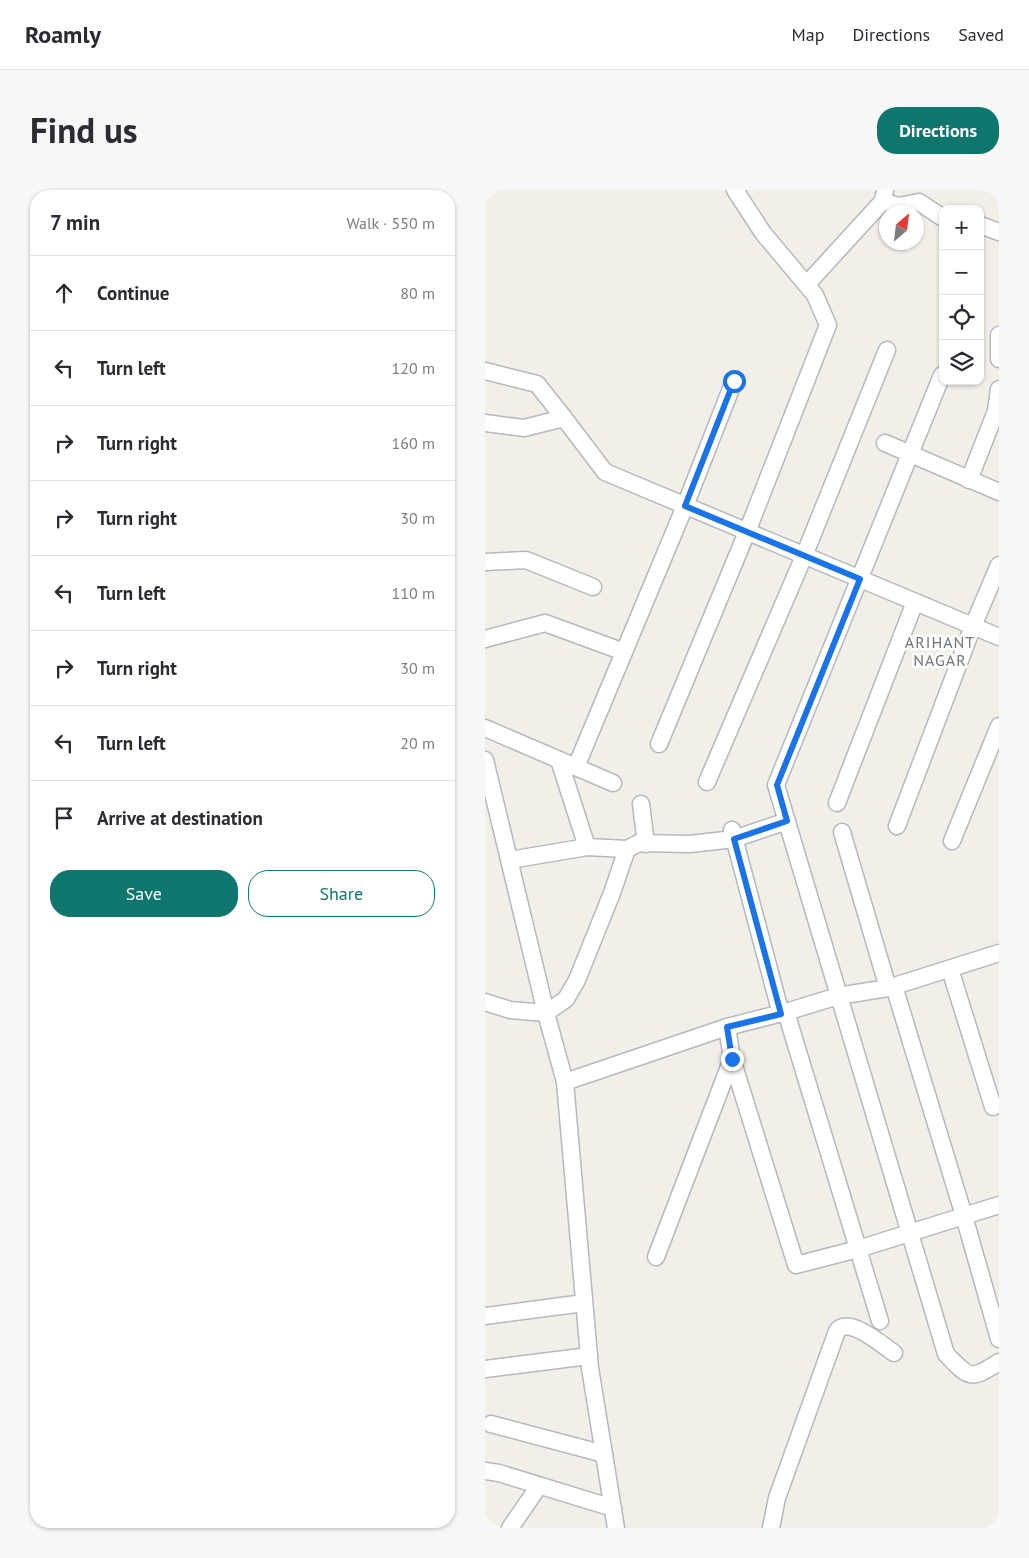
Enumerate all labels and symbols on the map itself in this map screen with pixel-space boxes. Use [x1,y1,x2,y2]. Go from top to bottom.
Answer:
north arrow [879,205,924,250]
route start [723,370,746,393]
district label: ARIHANT NAGAR [905,632,975,670]
route end [721,1048,744,1071]

